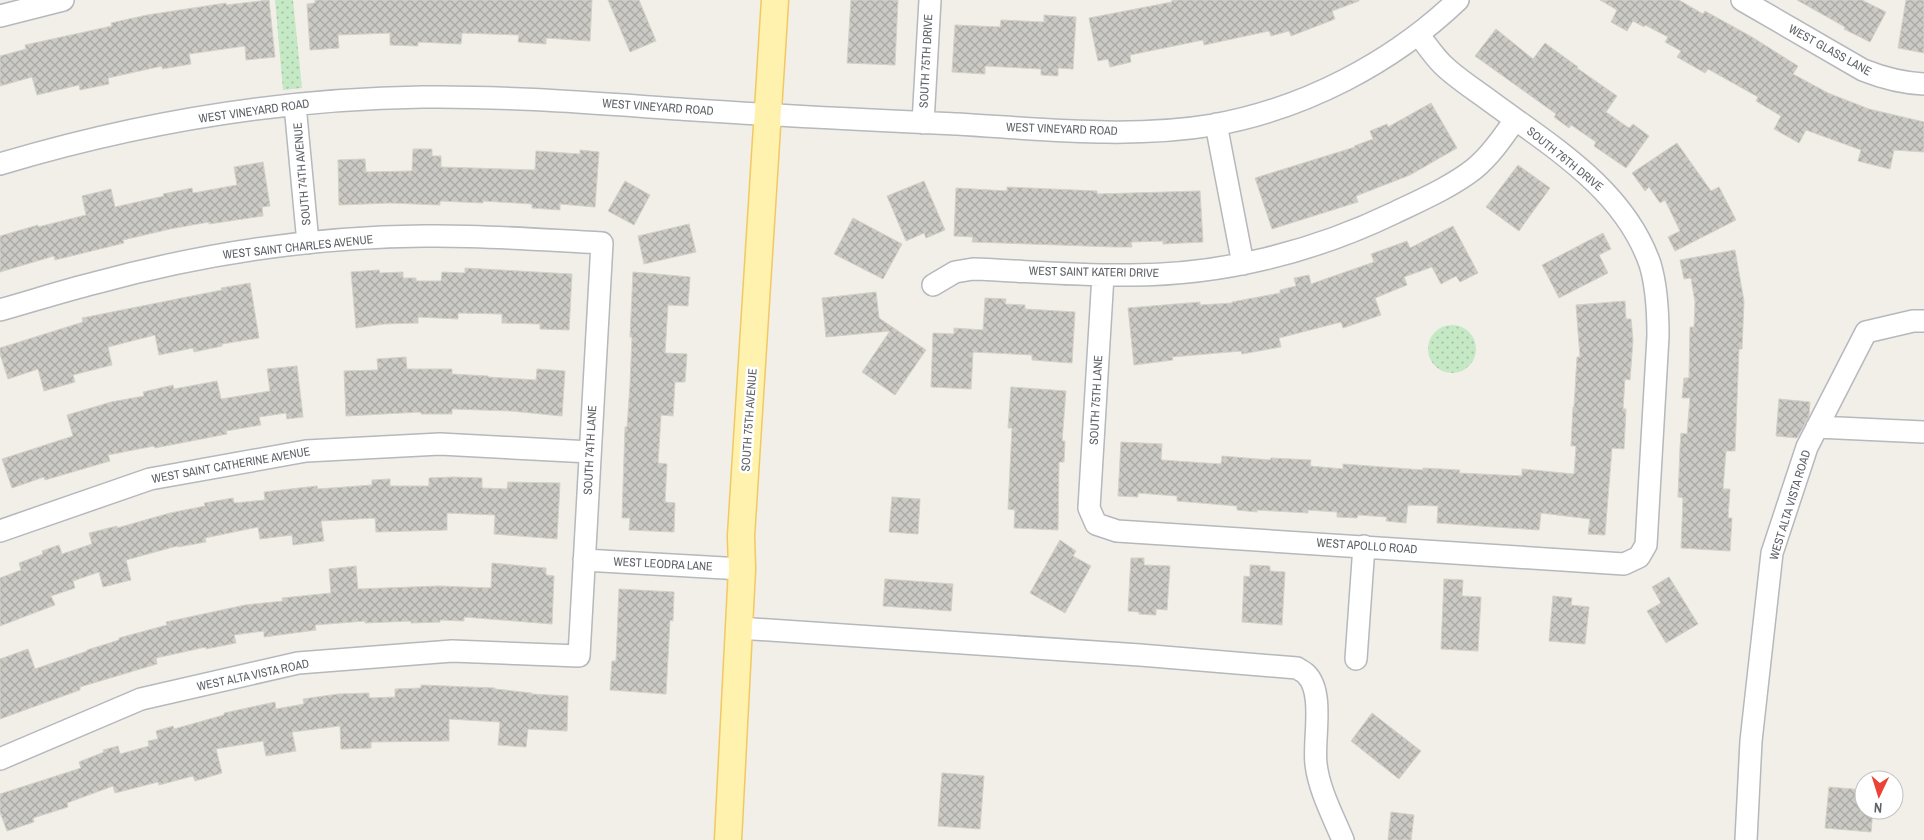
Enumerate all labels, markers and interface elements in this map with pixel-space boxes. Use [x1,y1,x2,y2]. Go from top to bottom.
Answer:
street label: SOUTH 75TH DRIVE [916,14,936,108]
street label: WEST GLASS LANE [1786,21,1874,79]
street label: WEST VINEYARD ROAD [198,95,310,127]
street label: WEST VINEYARD ROAD [602,95,714,119]
street label: WEST VINEYARD ROAD [1006,119,1118,139]
street label: SOUTH 74TH AVENUE [290,122,314,226]
street label: SOUTH 76TH DRIVE [1523,123,1607,195]
street label: WEST SAINT CHARLES AVENUE [222,231,374,263]
street label: WEST SAINT KATERI DRIVE [1029,263,1159,281]
street label: SOUTH 75TH LANE [1086,355,1106,445]
street label: SOUTH 75TH AVENUE [737,368,761,472]
street label: SOUTH 74TH LANE [580,405,600,495]
street label: WEST SAINT CATHERINE AVENUE [151,443,311,487]
street label: WEST ALTA VISTA ROAD [1766,448,1814,562]
street label: WEST APOLLO ROAD [1316,534,1418,558]
street label: WEST LEODRA LANE [613,553,713,575]
street label: WEST ALTA VISTA ROAD [195,655,311,695]
north arrow [1854,770,1904,820]
text: N [1873,799,1883,817]

